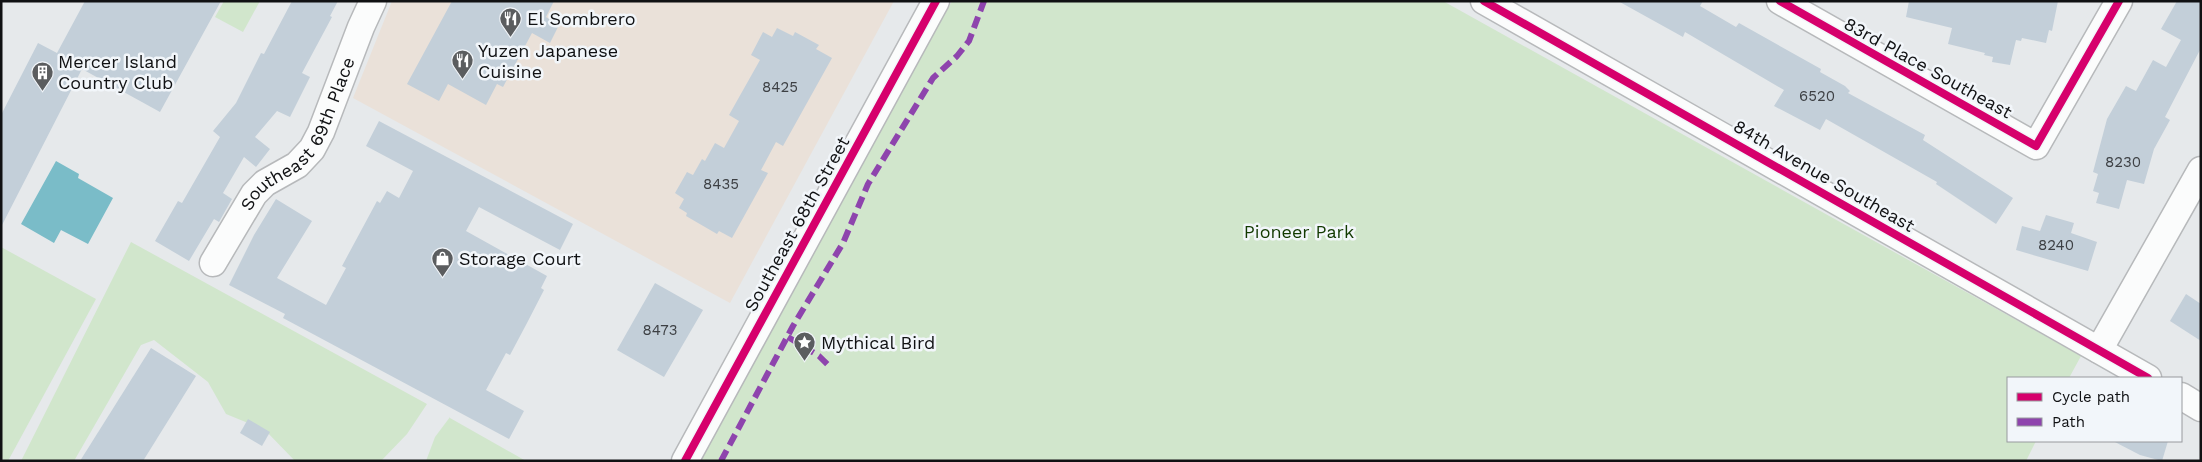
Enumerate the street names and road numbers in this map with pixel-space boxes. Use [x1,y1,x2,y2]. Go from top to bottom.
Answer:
street label: 83rd Place Southeast [1841,13,2016,123]
street label: Southeast 69th Place [236,54,359,214]
street label: 84th Avenue Southeast [1730,115,1919,236]
street label: Southeast 68th Street [740,132,854,315]

